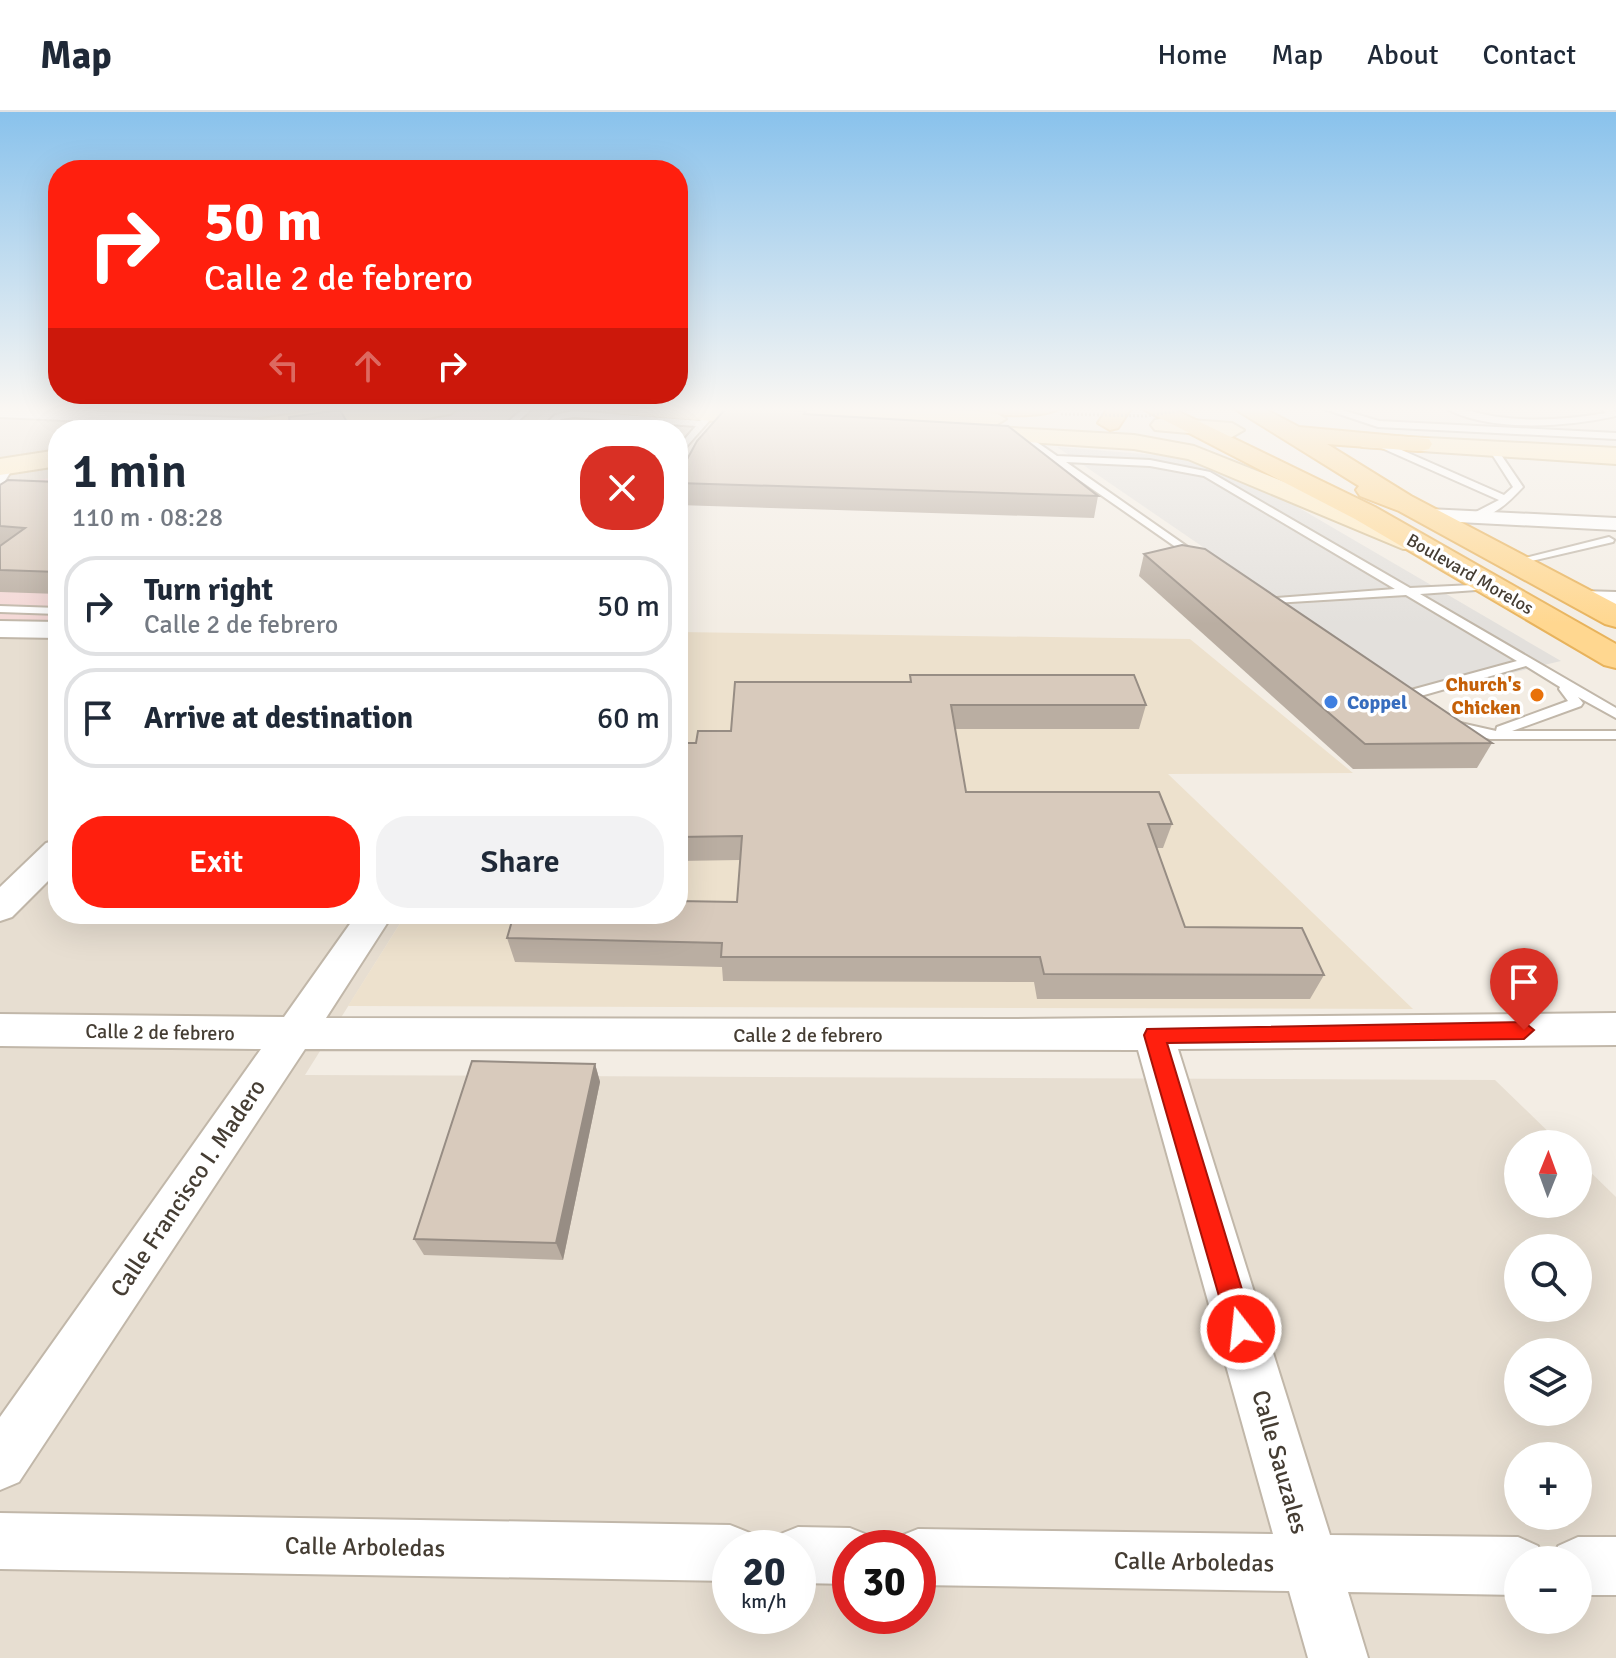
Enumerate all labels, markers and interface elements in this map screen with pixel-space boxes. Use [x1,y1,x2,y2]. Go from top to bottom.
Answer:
text: Map [40,32,112,79]
text: Home [1158,38,1227,72]
text: Map [1271,38,1323,72]
text: About [1367,38,1439,72]
text: Contact [1483,38,1576,72]
text: 50 m [204,187,322,256]
icon: right [72,192,176,296]
text: Calle 2 de febrero [204,256,473,301]
icon: left [262,344,306,388]
icon: ahead [346,344,390,388]
icon: right [430,344,474,388]
text: 1 min [72,442,187,501]
button: close [580,446,664,530]
text: 110 m · 08:28 [72,502,223,534]
street label: Boulevard Morelos [1403,529,1537,619]
text: Turn right [144,572,273,609]
icon: right [76,584,120,628]
text: 50 m [597,588,660,625]
text: Calle 2 de febrero [144,609,338,641]
place label: Church's Chicken [1446,672,1521,720]
marker: Church's Chicken [1528,686,1546,704]
place label: Coppel [1347,690,1407,715]
marker: Coppel [1322,693,1340,711]
icon: arrive [76,696,120,740]
text: Arrive at destination [144,700,413,737]
text: 60 m [597,700,660,737]
button: Exit [72,816,360,908]
button: Share [376,816,664,908]
pin [1490,948,1558,1030]
icon: arrive [1502,960,1546,1004]
street label: Calle 2 de febrero [85,1019,235,1046]
street label: Calle 2 de febrero [733,1023,883,1048]
street label: Calle Francisco I. Madero [104,1073,272,1303]
north arrow [1504,1130,1592,1218]
map controls [1504,1130,1592,1634]
button: search [1504,1234,1592,1322]
position arrow [1199,1287,1283,1371]
button: layers [1504,1338,1592,1426]
street label: Calle Sauzales [1245,1387,1315,1537]
button: + [1504,1442,1592,1530]
speed limit sign: 30 [832,1530,936,1634]
street label: Calle Arboledas [285,1531,445,1563]
street label: Calle Arboledas [1114,1546,1274,1578]
button: − [1504,1546,1592,1634]
text: 20 [742,1547,786,1597]
text: km/h [741,1589,787,1614]

